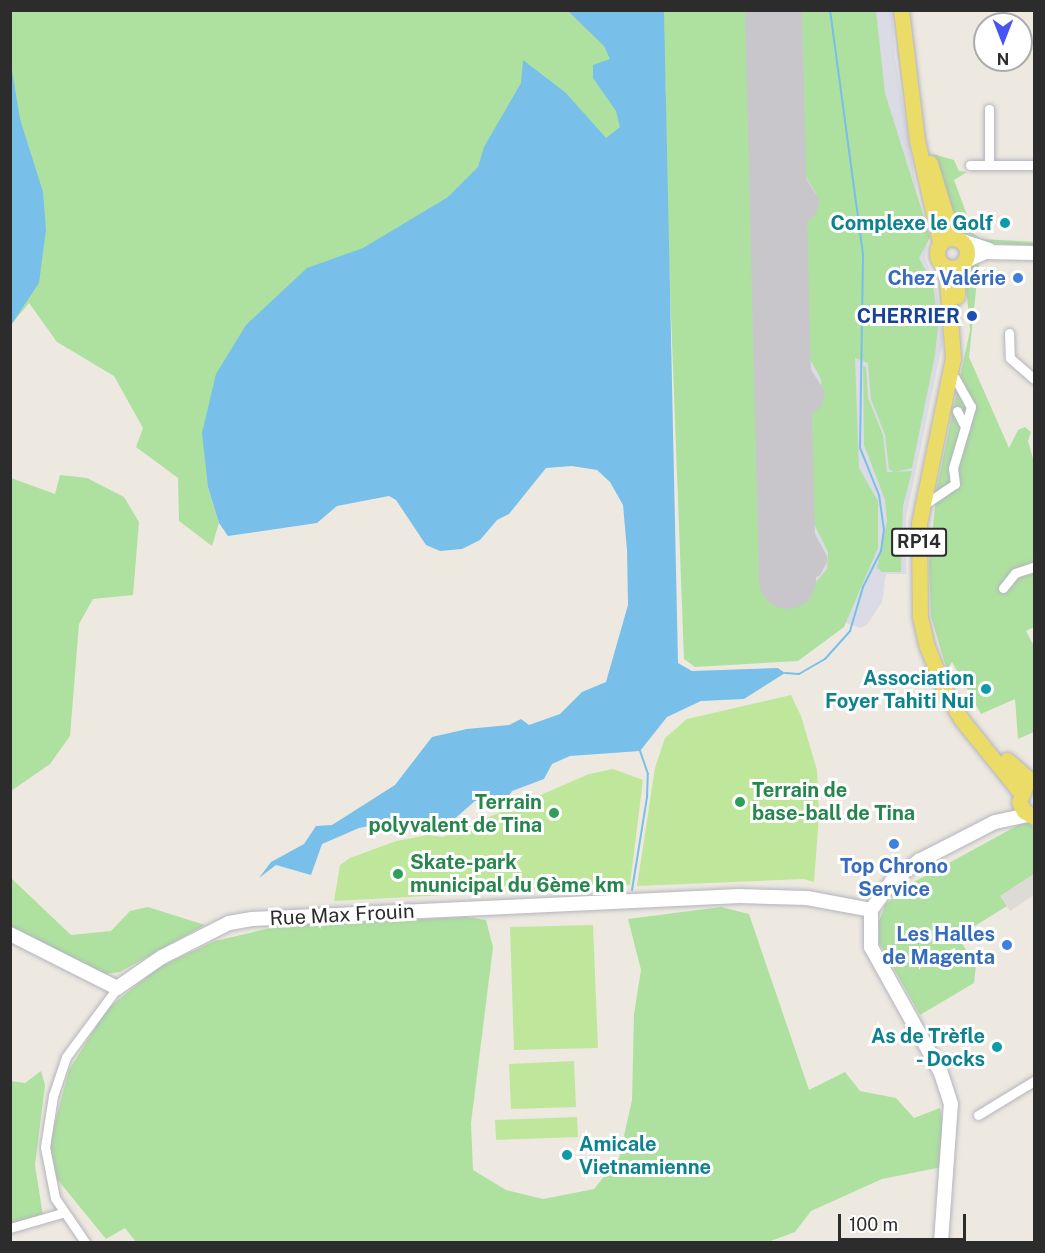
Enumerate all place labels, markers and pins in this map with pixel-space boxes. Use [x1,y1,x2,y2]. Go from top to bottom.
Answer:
place label: Complexe le Golf [830,211,993,235]
marker: Complexe le Golf [998,216,1012,230]
place label: Chez Valérie [887,266,1006,290]
marker: Chez Valérie [1011,271,1025,285]
place label: CHERRIER [857,304,960,328]
marker: CHERRIER [965,309,979,323]
place label: Association Foyer Tahiti Nui [825,666,974,713]
marker: Association Foyer Tahiti Nui [979,682,993,696]
place label: Terrain de base-ball de Tina [752,778,915,825]
place label: Terrain polyvalent de Tina [368,790,542,837]
marker: Terrain de base-ball de Tina [733,795,747,809]
marker: Terrain polyvalent de Tina [547,806,561,820]
marker: Top Chrono Service [887,837,901,851]
place label: Skate-park municipal du 6ème km [410,850,625,897]
place label: Top Chrono Service [840,854,948,901]
marker: Skate-park municipal du 6ème km [391,867,405,881]
place label: Les Halles de Magenta [882,922,995,969]
marker: Les Halles de Magenta [1000,938,1014,952]
place label: As de Trèfle - Docks [871,1024,985,1071]
marker: As de Trèfle - Docks [990,1040,1004,1054]
place label: Amicale Vietnamienne [579,1132,711,1179]
marker: Amicale Vietnamienne [560,1148,574,1162]

